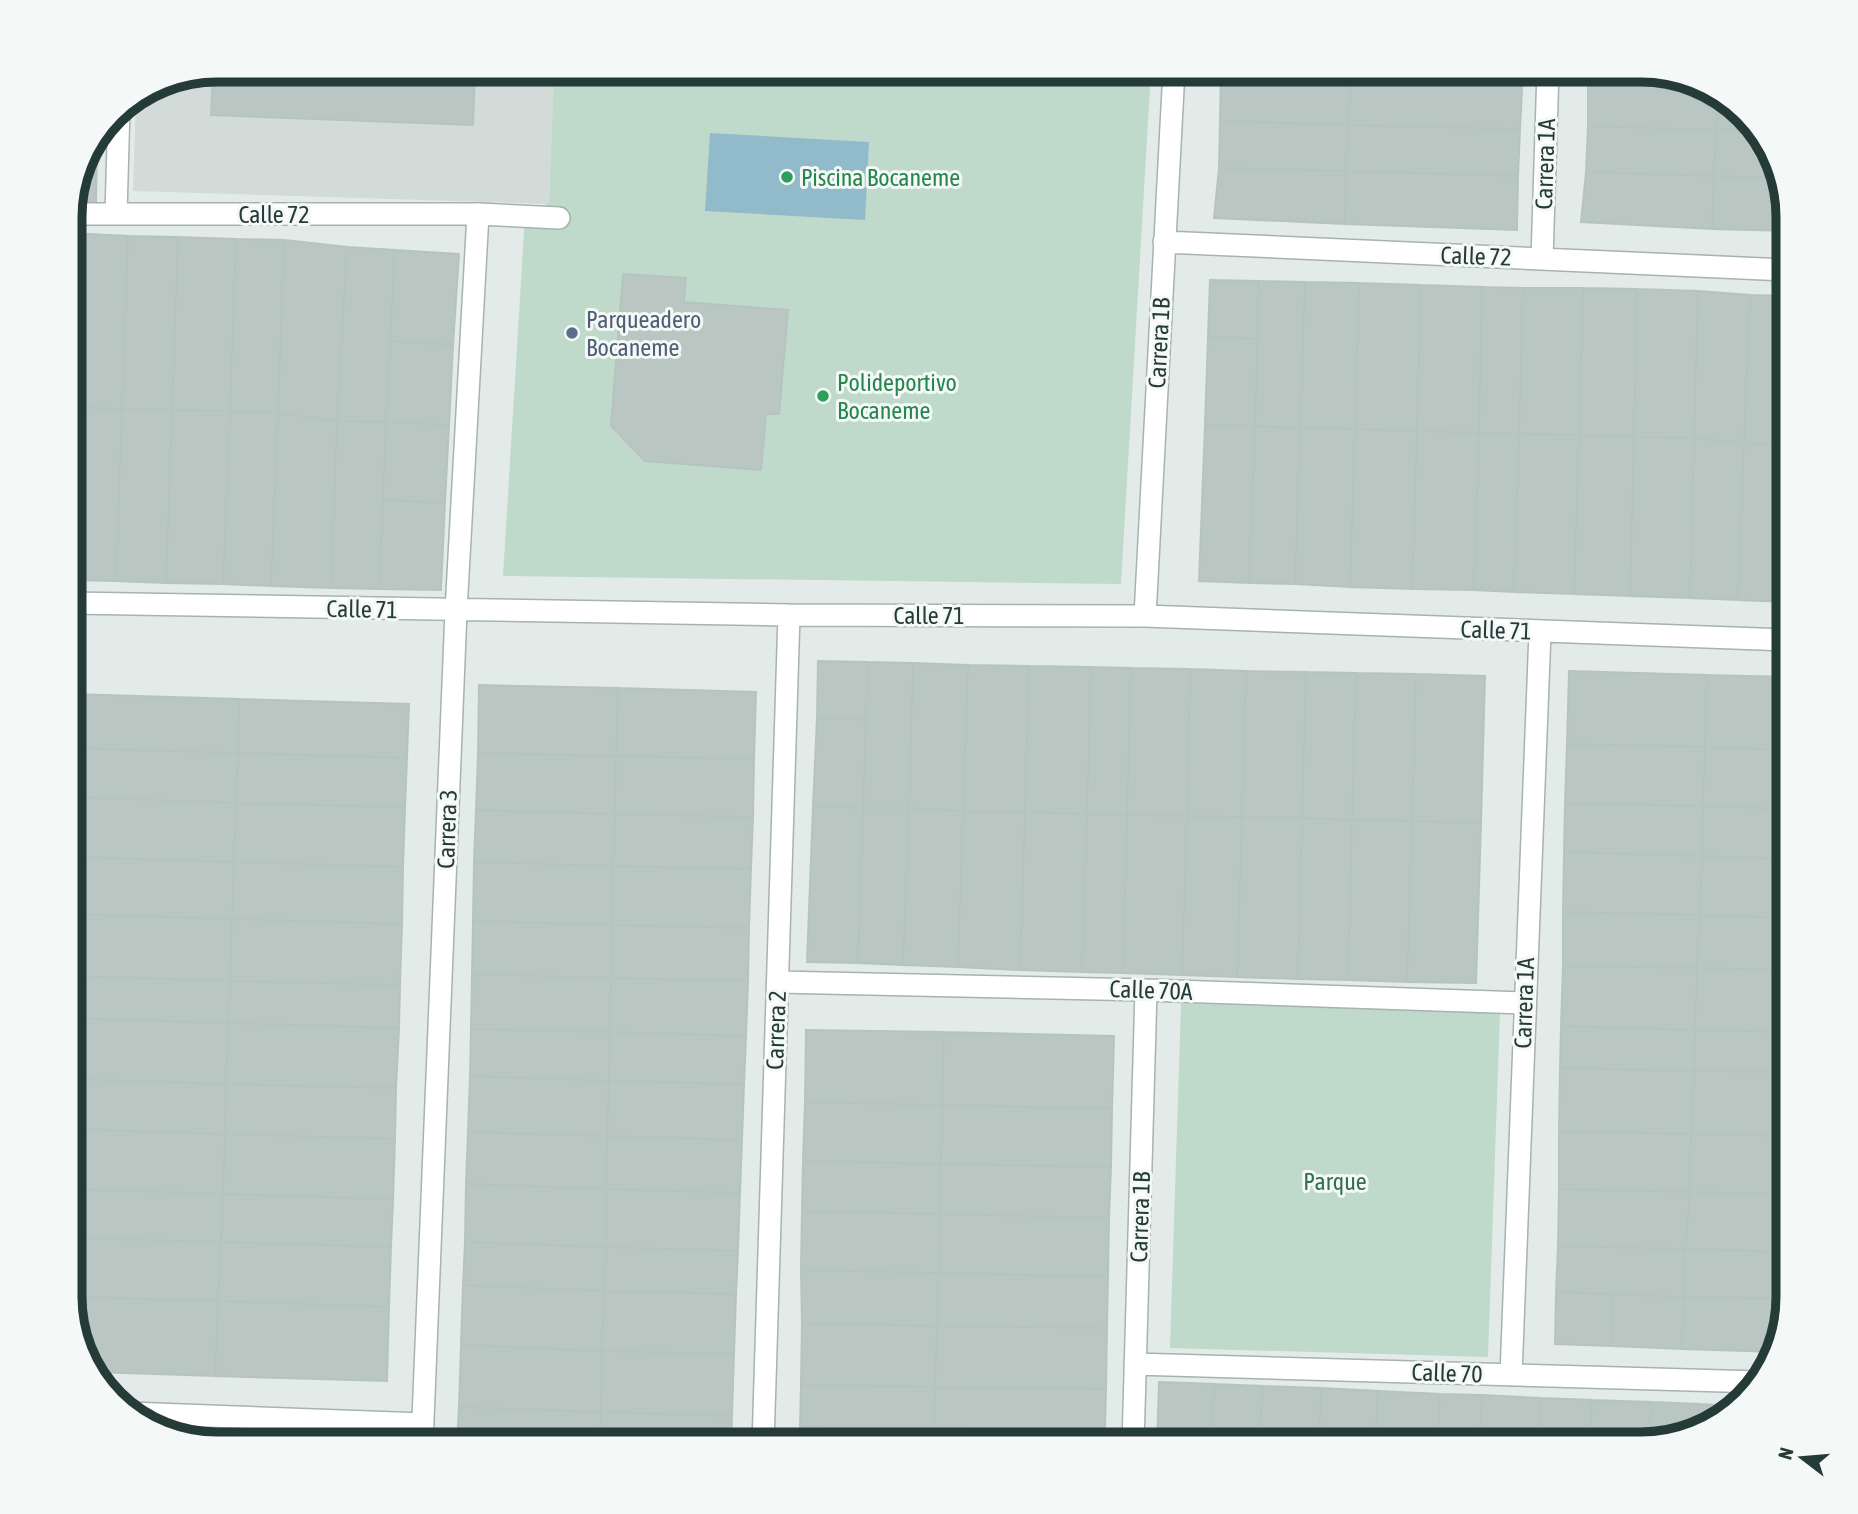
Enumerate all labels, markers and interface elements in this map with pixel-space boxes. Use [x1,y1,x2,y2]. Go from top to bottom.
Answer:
street label: Carrera 1A [1530,118,1560,210]
place label: Piscina Bocaneme [801,164,960,191]
marker: Piscina Bocaneme [779,169,795,185]
street label: Calle 72 [238,201,310,228]
street label: Calle 72 [1440,241,1512,271]
street label: Carrera 1B [1143,296,1175,389]
place label: Parqueadero Bocaneme [586,306,701,361]
marker: Parqueadero Bocaneme [564,325,580,341]
place label: Polideportivo Bocaneme [837,369,957,424]
marker: Polideportivo Bocaneme [815,388,831,404]
street label: Calle 71 [326,595,398,623]
street label: Calle 71 [893,602,965,629]
street label: Calle 71 [1460,615,1532,645]
street label: Carrera 3 [432,789,462,869]
street label: Carrera 1A [1509,957,1539,1049]
street label: Calle 70A [1109,975,1193,1005]
street label: Carrera 2 [761,990,791,1070]
park label: Parque [1303,1168,1367,1195]
street label: Carrera 1B [1125,1171,1155,1263]
street label: Calle 70 [1411,1358,1483,1388]
north arrow [1767,1423,1837,1493]
text: N [1774,1445,1798,1462]

